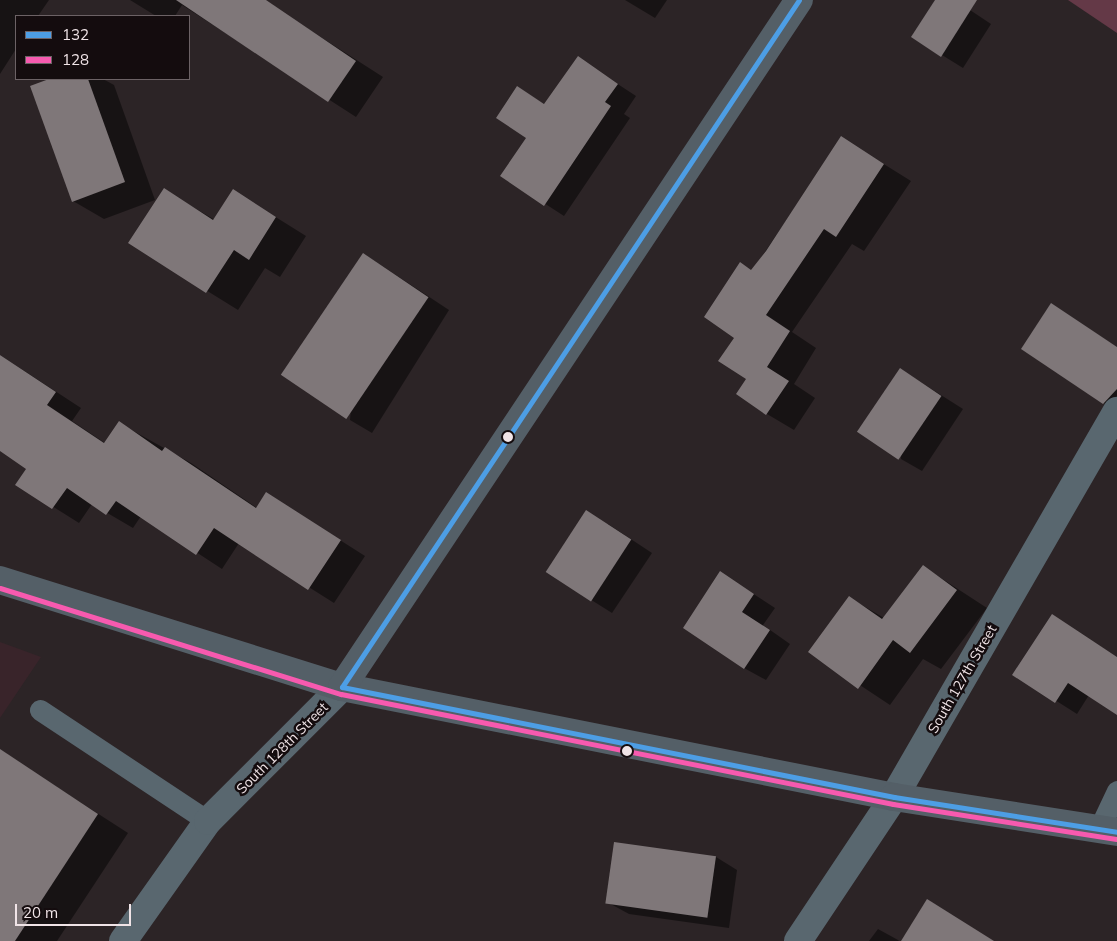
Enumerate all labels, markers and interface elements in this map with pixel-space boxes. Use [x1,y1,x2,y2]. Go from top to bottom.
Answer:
legend [15,15,190,80]
text: 132 [62,25,89,44]
text: 128 [62,50,89,69]
unlabelled marker [503,432,513,442]
street label: South 127th Street [924,622,1000,736]
street label: South 128th Street [233,699,331,797]
unlabelled marker [622,746,632,756]
scale bar [18,894,134,926]
text: 20 m [23,903,58,922]

